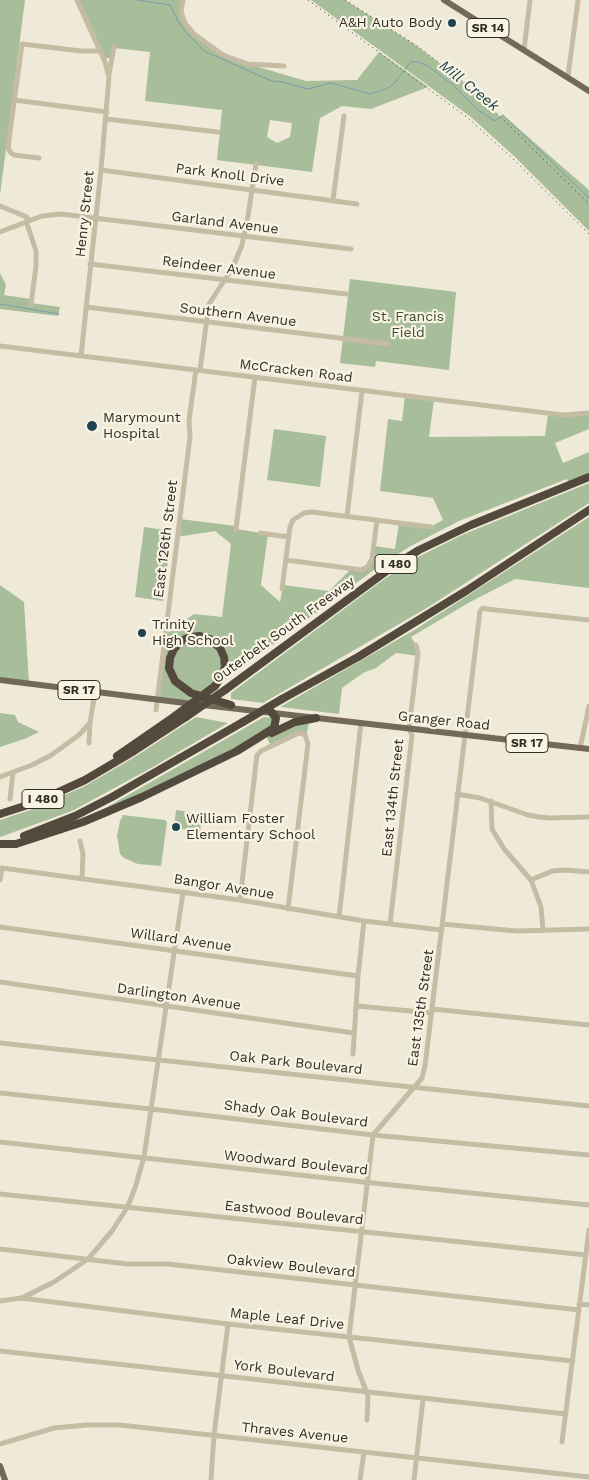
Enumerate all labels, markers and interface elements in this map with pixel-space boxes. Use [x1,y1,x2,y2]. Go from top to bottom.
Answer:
place label: A&H Auto Body [339,15,442,31]
marker: A&H Auto Body [446,17,458,29]
road number: SR 14 [467,18,509,38]
water label: Mill Creek [436,57,502,115]
street label: Park Knoll Drive [175,160,285,190]
street label: Henry Street [72,170,98,258]
street label: Garland Avenue [171,208,279,238]
street label: Reindeer Avenue [161,253,277,283]
street label: Southern Avenue [179,300,297,330]
park label: St. Francis Field [372,309,444,342]
street label: McCracken Road [238,356,354,386]
place label: Marymount Hospital [103,410,181,442]
marker: Marymount Hospital [85,419,99,433]
street label: East 126th Street [150,479,182,599]
road number: I 480 [375,554,417,574]
street label: Outerbelt South Freeway [210,573,358,687]
place label: Trinity High School [152,617,233,650]
marker: Trinity High School [136,627,148,639]
road number: SR 17 [58,680,100,700]
street label: Granger Road [397,708,491,734]
road number: SR 17 [506,734,548,752]
street label: East 134th Street [378,738,408,858]
road number: I 480 [22,790,64,809]
place label: William Foster Elementary School [186,811,315,844]
marker: William Foster Elementary School [170,821,182,833]
street label: Bangor Avenue [173,871,275,903]
street label: Willard Avenue [129,925,233,955]
street label: East 135th Street [404,948,438,1068]
street label: Darlington Avenue [116,980,242,1014]
street label: Oak Park Boulevard [229,1048,363,1078]
street label: Shady Oak Boulevard [223,1097,369,1131]
street label: Woodward Boulevard [223,1147,369,1179]
street label: Eastwood Boulevard [224,1197,364,1229]
street label: Oakview Boulevard [226,1251,356,1281]
street label: Maple Leaf Drive [229,1305,345,1333]
street label: York Boulevard [233,1356,335,1386]
street label: Thraves Avenue [241,1419,349,1447]

